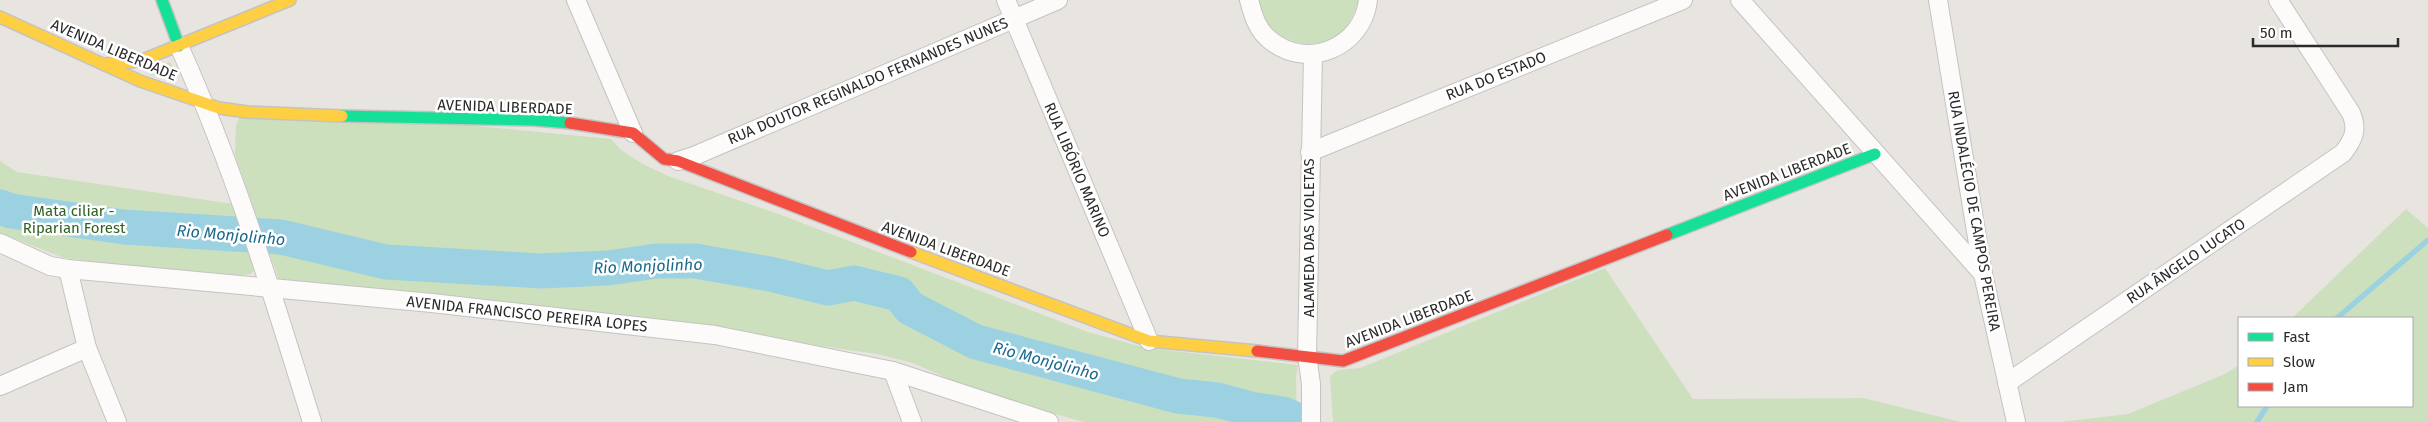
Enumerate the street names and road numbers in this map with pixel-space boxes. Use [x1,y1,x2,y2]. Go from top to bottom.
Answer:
street label: RUA DOUTOR REGINALDO FERNANDES NUNES [725,14,1011,148]
street label: AVENIDA LIBERDADE [48,15,180,85]
street label: RUA DO ESTADO [1443,48,1549,104]
street label: RUA INDALÉCIO DE CAMPOS PEREIRA [1944,89,2004,333]
street label: AVENIDA LIBERDADE [437,96,573,118]
street label: RUA LIBÓRIO MARINO [1040,100,1114,240]
street label: AVENIDA LIBERDADE [1721,139,1853,205]
street label: ALAMEDA DAS VIOLETAS [1300,158,1318,318]
street label: RUA ÂNGELO LUCATO [2123,214,2249,308]
street label: AVENIDA LIBERDADE [879,217,1013,281]
street label: AVENIDA LIBERDADE [1343,286,1475,352]
street label: AVENIDA FRANCISCO PEREIRA LOPES [406,292,648,336]

